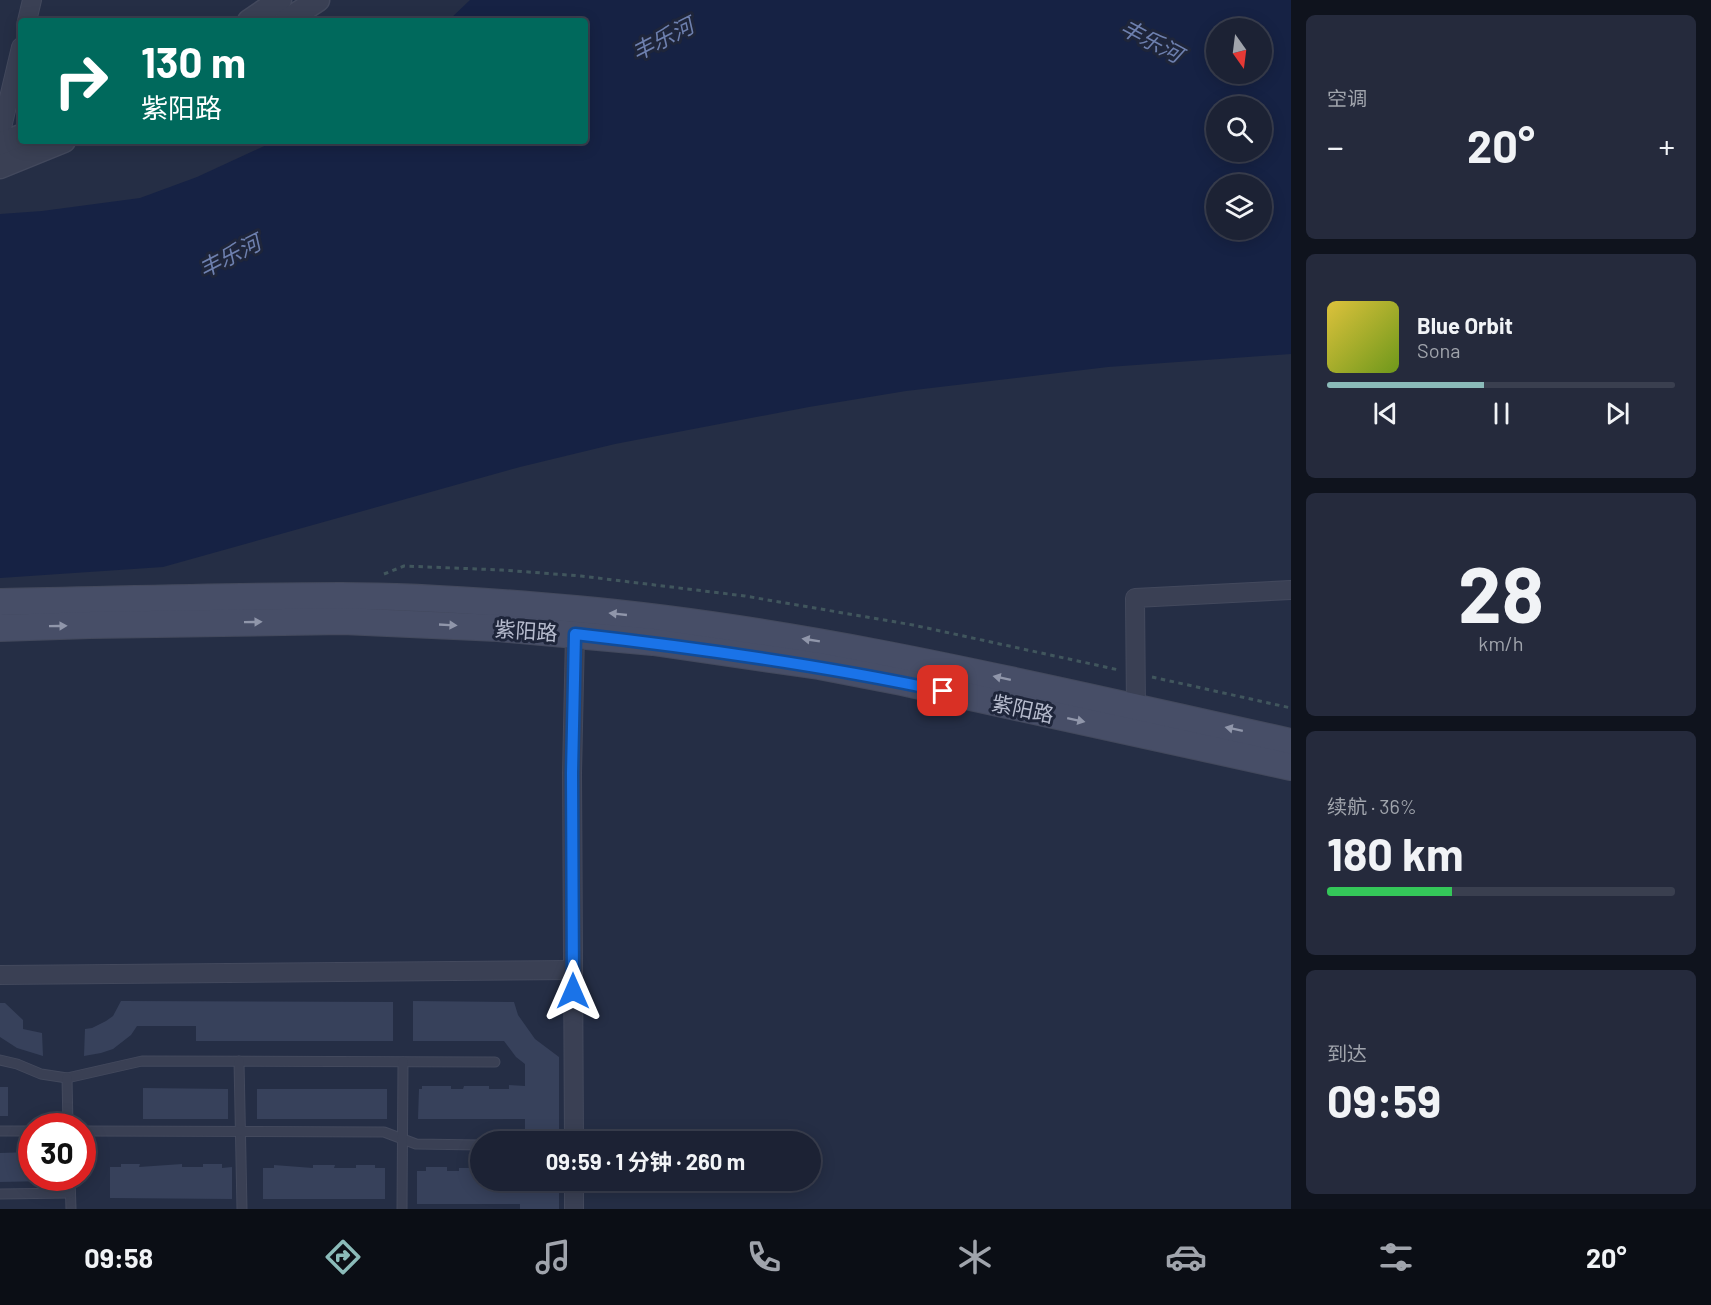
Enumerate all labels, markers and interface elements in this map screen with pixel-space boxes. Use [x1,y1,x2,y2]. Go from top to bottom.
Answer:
water label: 丰乐河 [627,10,701,65]
water label: 丰乐河 [1117,13,1191,69]
north arrow [1206,18,1272,84]
map controls [1206,18,1272,240]
text: 130 m [141,36,246,86]
icon: right [42,42,120,120]
text: 空调 [1327,86,1367,110]
text: 紫阳路 [141,91,222,123]
button: search [1206,96,1272,162]
text: 20° [1467,118,1535,172]
text: − [1327,126,1344,166]
text: + [1659,126,1675,166]
button: layers [1206,174,1272,240]
water label: 丰乐河 [194,227,268,282]
text: Blue Orbit [1417,312,1513,338]
text: Sona [1417,338,1461,362]
icon: previous [1369,397,1402,430]
icon: pause [1485,397,1518,430]
icon: next [1601,397,1634,430]
text: 28 [1458,545,1544,639]
one-way arrow [608,609,627,619]
street label: 紫阳路 [494,615,558,645]
one-way arrow [244,618,263,627]
one-way arrow [49,621,68,630]
one-way arrow [439,621,458,630]
text: km/h [1478,631,1524,655]
one-way arrow [802,635,821,644]
pin [917,665,968,716]
one-way arrow [993,673,1012,683]
icon: arrive [926,674,959,707]
street label: 紫阳路 [990,689,1056,727]
one-way arrow [1067,716,1086,725]
one-way arrow [1224,724,1243,733]
text: 续航 · 36% [1327,794,1417,818]
text: 180 km [1327,826,1464,880]
position arrow [541,959,605,1023]
text: 到达 [1327,1041,1367,1065]
text: 09:59 [1327,1073,1441,1127]
speed limit sign: 30 [18,1113,96,1191]
text: 09:59 · 1 分钟 · 260 m [546,1148,745,1174]
icon: directions [322,1236,364,1278]
icon: music [532,1236,574,1278]
icon: phone [743,1236,785,1278]
icon: climate [954,1236,996,1278]
icon: car [1165,1236,1207,1278]
icon: filters [1375,1236,1417,1278]
text: 09:58 [84,1241,153,1273]
text: 20° [1586,1241,1627,1273]

